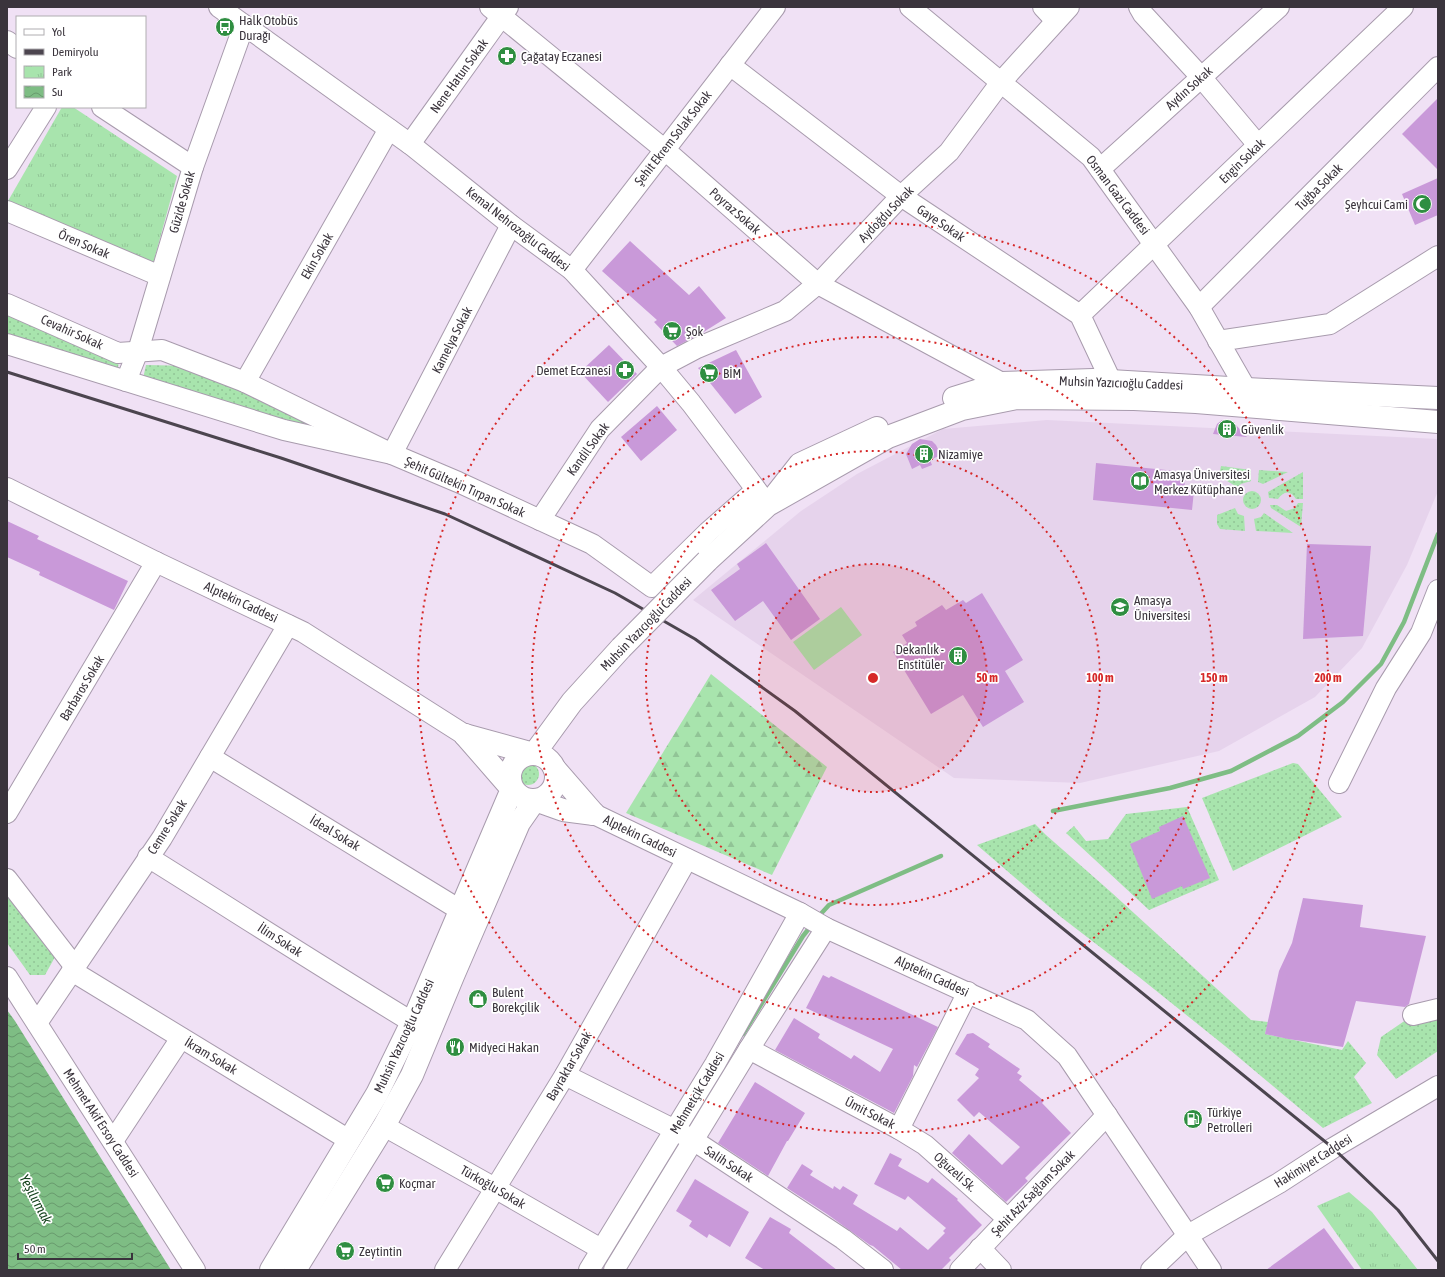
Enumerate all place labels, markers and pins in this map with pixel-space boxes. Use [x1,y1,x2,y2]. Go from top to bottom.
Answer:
place label: Halk Otobüs Durağı [239,13,298,43]
bus stop icon: Halk Otobüs Durağı [214,16,236,38]
pharmacy icon: Çağatay Eczanesi [496,45,518,67]
place label: Çağatay Eczanesi [521,49,602,64]
mosque icon: Şeyhcui Cami [1411,193,1433,215]
place label: Şeyhcui Cami [1345,197,1408,212]
supermarket icon: Şok [661,320,683,342]
place label: Şok [686,324,704,339]
pharmacy icon: Demet Eczanesi [614,359,636,381]
supermarket icon: BİM [698,362,720,384]
place label: Demet Eczanesi [536,363,611,378]
place label: BİM [723,366,741,381]
building icon: Güvenlik [1216,418,1238,440]
place label: Güvenlik [1241,422,1284,437]
building icon: Nizamiye [913,443,935,465]
place label: Nizamiye [938,447,983,462]
place label: Amasya Üniversitesi Merkez Kütüphane [1154,467,1250,497]
library icon: Amasya Üniversitesi Merkez Kütüphane [1129,470,1151,492]
place label: Amasya Üniversitesi [1134,593,1191,623]
school or university icon: Amasya Üniversitesi [1109,596,1131,618]
place label: Dekanlık - Enstitüler [896,642,944,672]
building icon: Dekanlık - Enstitüler [947,645,969,667]
centre of rings [866,671,880,685]
place label: Bulent Borekçilik [492,985,540,1015]
shop icon: Bulent Borekçilik [467,988,489,1010]
restaurant icon: Midyeci Hakan [444,1036,466,1058]
place label: Midyeci Hakan [469,1040,539,1055]
place label: Türkiye Petrolleri [1207,1105,1252,1135]
fuel station icon: Türkiye Petrolleri [1182,1108,1204,1130]
supermarket icon: Koçmar [374,1172,396,1194]
place label: Koçmar [399,1176,435,1191]
supermarket icon: Zeytintin [334,1240,356,1262]
place label: Zeytintin [359,1244,402,1259]

